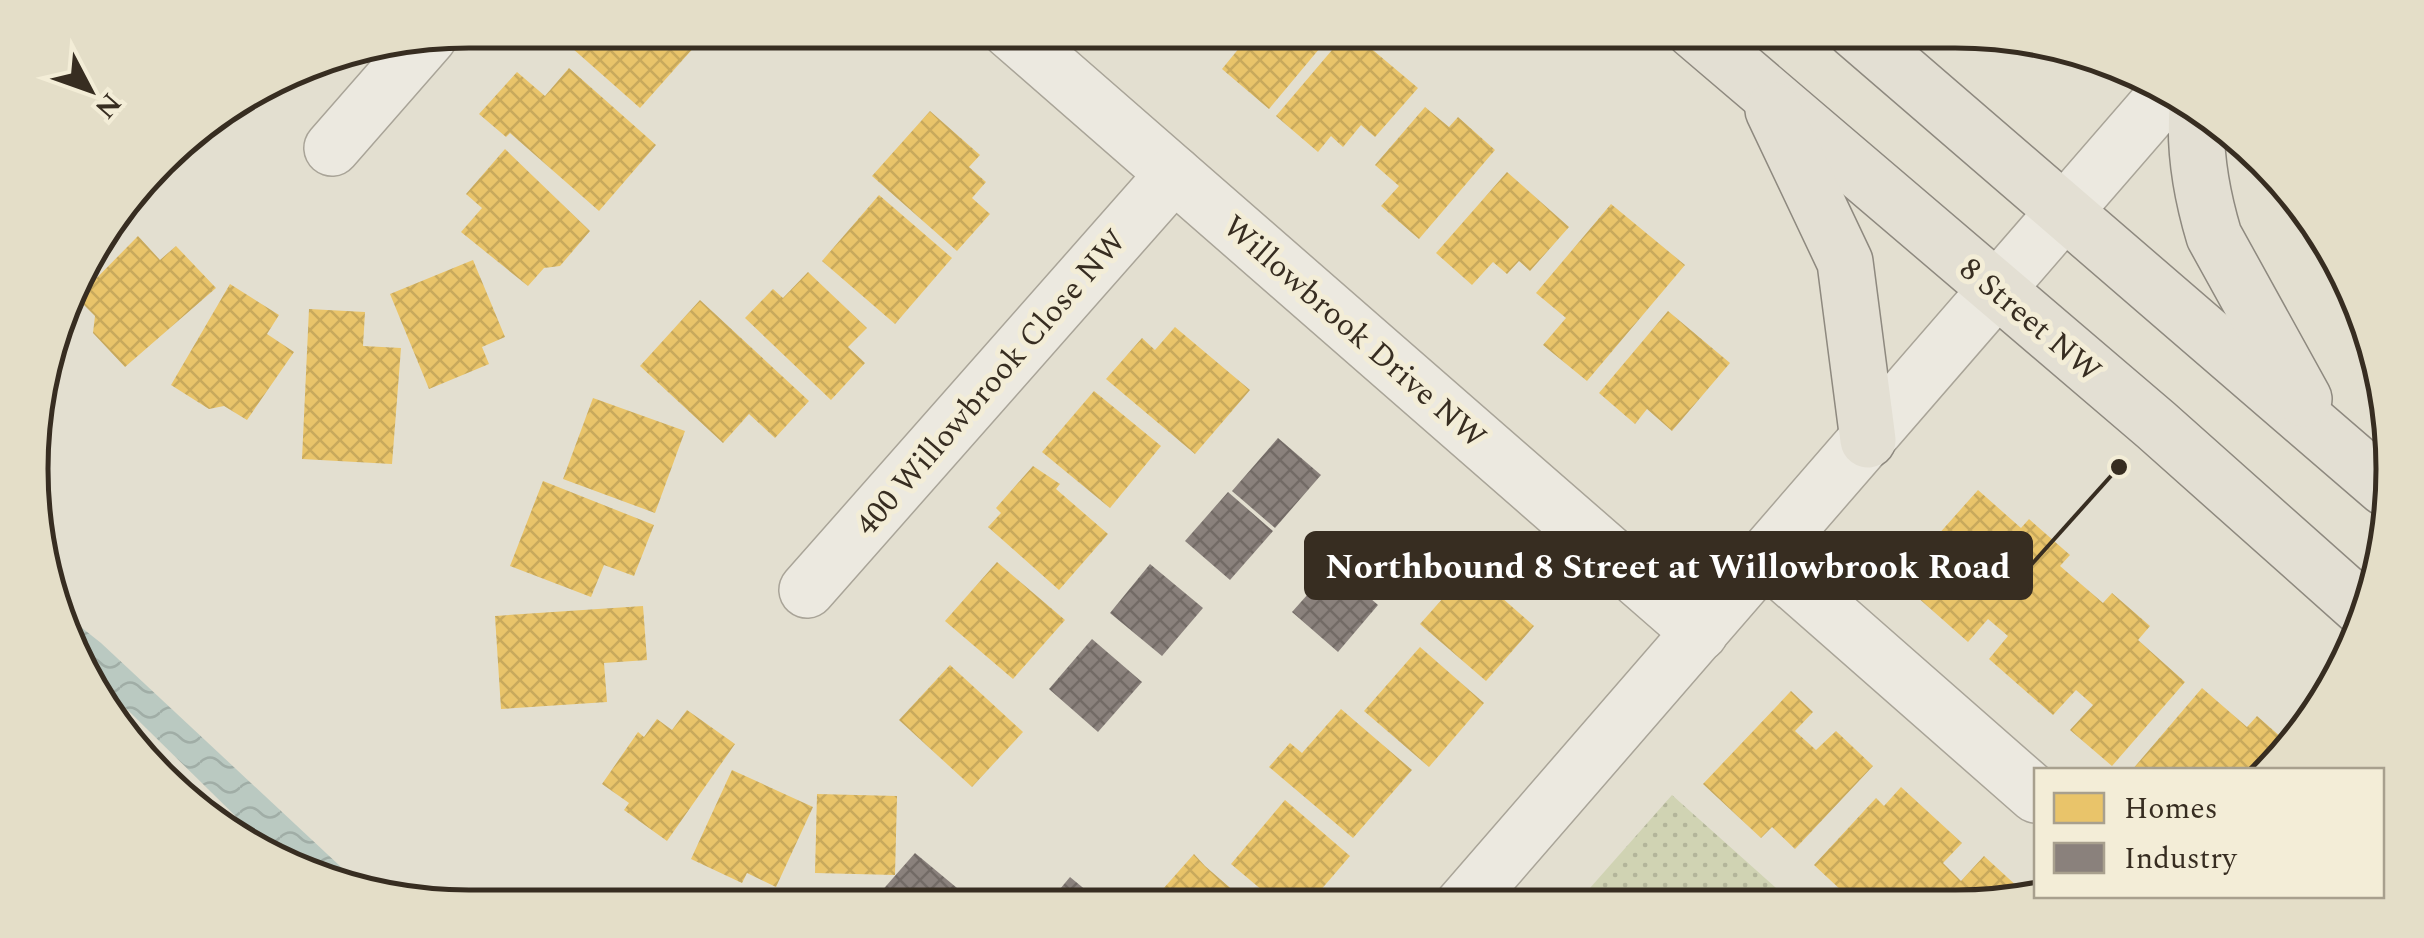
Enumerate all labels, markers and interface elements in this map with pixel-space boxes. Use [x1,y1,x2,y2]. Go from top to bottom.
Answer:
north arrow [40,40,140,140]
text: N [84,83,131,128]
street label: Willowbrook Drive NW [1211,204,1497,461]
street label: 400 Willowbrook Close NW [844,219,1138,547]
street label: 8 Street NW [1948,246,2112,394]
callout: Northbound 8 Street at Willowbrook Road [1306,533,2031,598]
text: Northbound 8 Street at Willowbrook Road [1325,541,2011,594]
legend [2034,768,2384,898]
text: Homes [2124,786,2218,832]
text: Industry [2124,836,2238,882]

